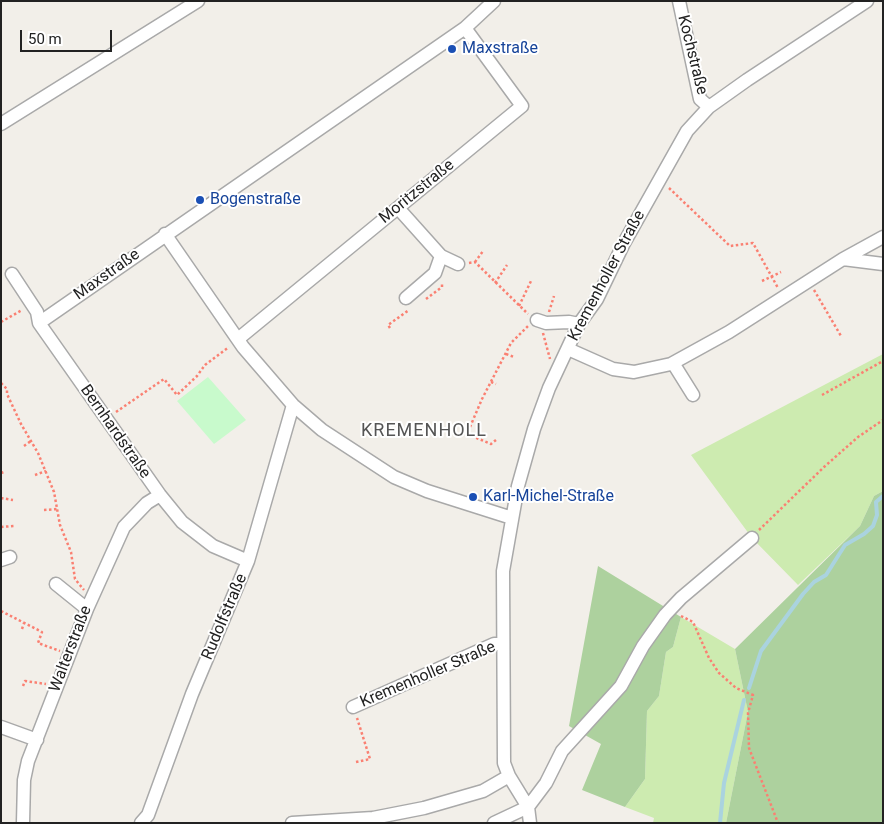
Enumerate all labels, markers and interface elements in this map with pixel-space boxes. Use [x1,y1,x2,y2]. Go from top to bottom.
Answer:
street label: Kochstraße [673,13,711,97]
scale bar [22,20,115,52]
text: 50 m [28,30,62,48]
place label: Maxstraße [462,39,538,59]
marker: Maxstraße [446,43,458,55]
street label: Moritzstraße [376,156,458,228]
place label: Bogenstraße [210,190,301,210]
marker: Bogenstraße [194,194,206,206]
street label: Kremenholler Straße [564,207,650,345]
street label: Maxstraße [70,245,144,305]
street label: Bernhardstraße [76,382,154,482]
district label: KREMENHOLL [360,420,488,442]
place label: Karl-Michel-Straße [483,487,614,507]
marker: Karl-Michel-Straße [467,491,479,503]
street label: Rudolfstraße [198,571,252,663]
street label: Walterstraße [46,603,96,695]
street label: Kremenholler Straße [357,638,499,712]

